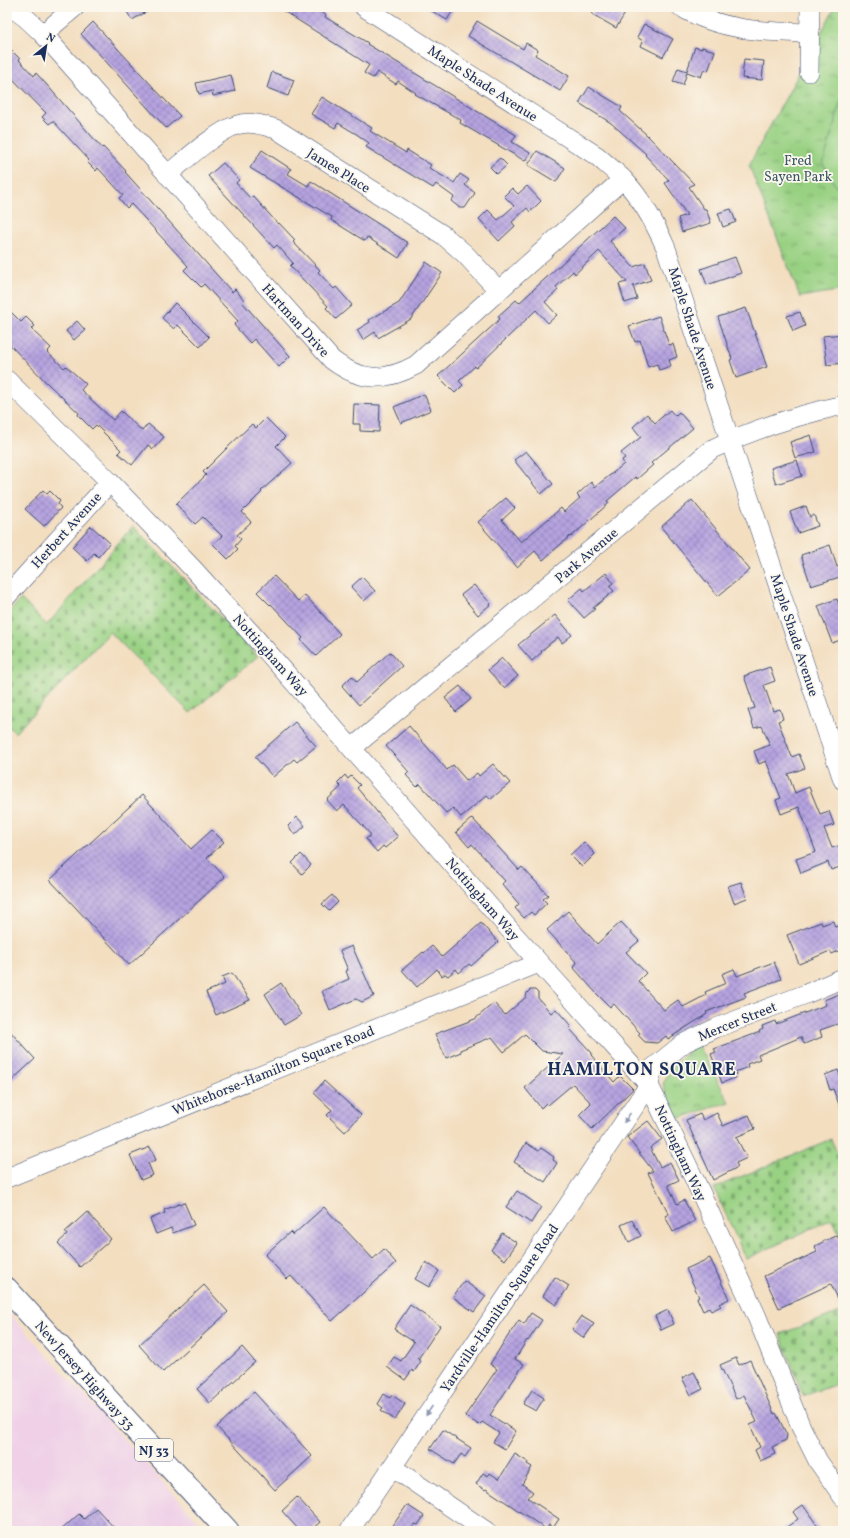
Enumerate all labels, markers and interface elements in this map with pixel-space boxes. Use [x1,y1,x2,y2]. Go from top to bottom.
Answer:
north arrow [26,26,66,66]
text: N [43,30,57,47]
street label: Maple Shade Avenue [423,42,541,127]
street label: James Place [303,144,374,198]
park label: Fred Sayen Park [764,152,832,187]
street label: Maple Shade Avenue [663,265,720,392]
street label: Hartman Drive [257,280,333,362]
street label: Herbert Avenue [28,488,107,573]
street label: Park Avenue [551,524,623,588]
street label: Maple Shade Avenue [765,572,822,699]
street label: Nottingham Way [228,611,312,702]
street label: Nottingham Way [440,854,524,946]
street label: Mercer Street [695,998,780,1047]
street label: Whitehorse-Hamilton Square Road [170,1022,378,1121]
district label: HAMILTON SQUARE [547,1058,737,1083]
street label: Nottingham Way [649,1102,711,1205]
one-way arrow [623,1113,631,1123]
street label: Yardville-Hamilton Square Road [437,1221,564,1397]
street label: New Jersey Highway 33 [30,1317,138,1435]
one-way arrow [425,1406,433,1416]
road number: NJ 33 [135,1439,173,1461]

